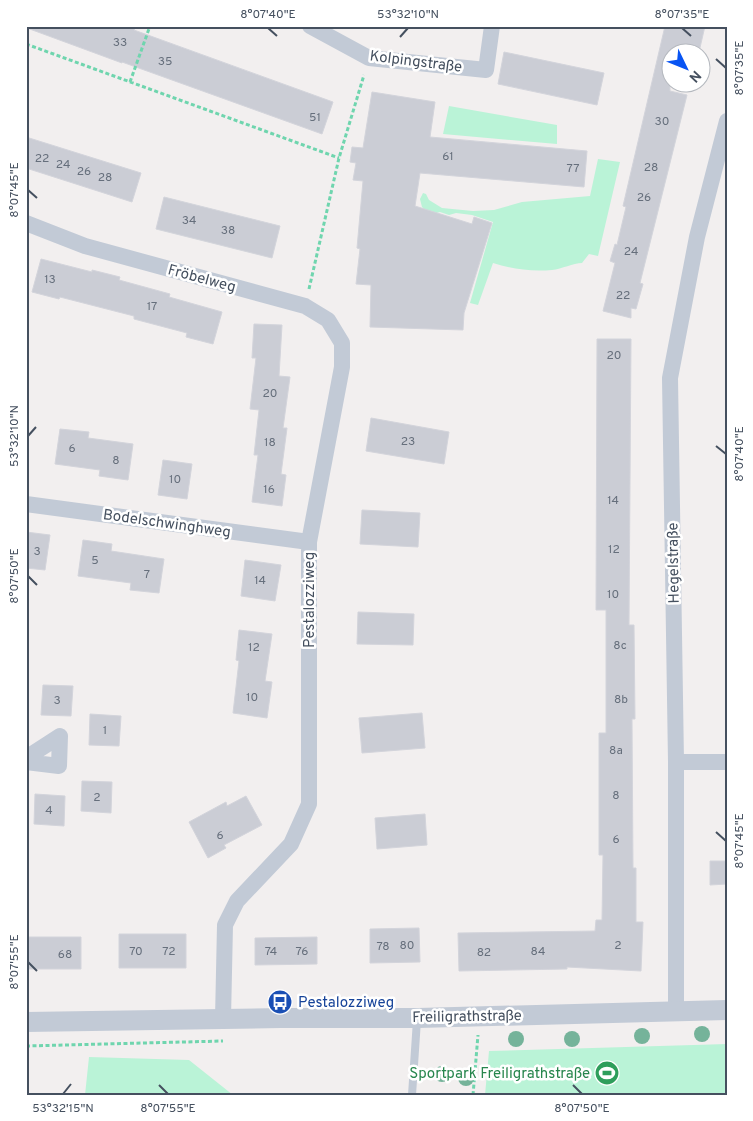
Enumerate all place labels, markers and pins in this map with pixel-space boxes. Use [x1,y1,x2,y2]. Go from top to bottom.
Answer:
bus stop icon: Pestalozziweg [267,989,293,1015]
place label: Pestalozziweg [298,994,394,1013]
sports icon: Sportpark Freiligrathstraße [594,1060,620,1086]
place label: Sportpark Freiligrathstraße [409,1065,590,1084]

